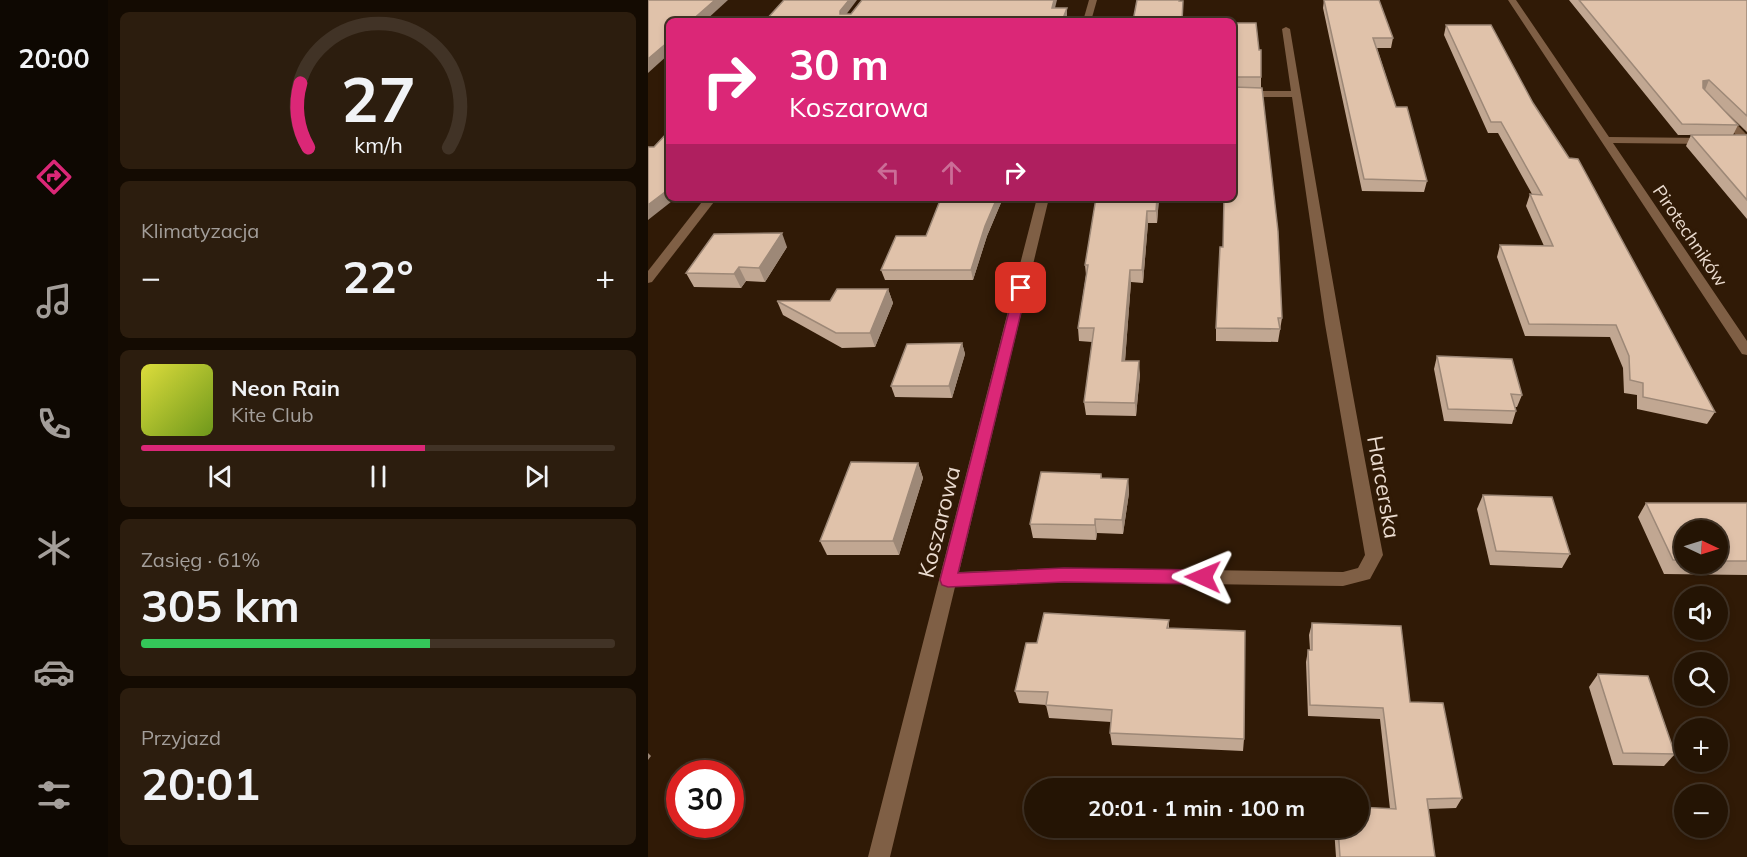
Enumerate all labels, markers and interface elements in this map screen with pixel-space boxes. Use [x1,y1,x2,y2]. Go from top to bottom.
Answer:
text: 30 m [789,38,889,91]
text: 20:00 [18,41,90,75]
icon: right [690,42,768,120]
text: 27 [341,59,415,138]
text: Koszarowa [789,90,929,124]
text: km/h [354,131,402,158]
icon: directions [33,156,75,198]
icon: left [872,156,905,189]
icon: ahead [935,156,968,189]
icon: right [998,156,1031,189]
street label: Pirotechników [1648,180,1733,291]
text: Klimatyzacja [141,218,259,243]
text: 22° [342,248,414,304]
text: − [141,256,161,297]
text: + [595,256,615,297]
pin [995,262,1046,313]
icon: arrive [1004,271,1037,304]
icon: music [33,280,75,322]
text: Neon Rain [231,374,340,402]
text: Kite Club [231,402,313,427]
icon: phone [33,403,75,445]
street label: Harcerska [1361,433,1407,541]
icon: previous [204,460,237,493]
icon: pause [362,460,395,493]
icon: next [520,460,553,493]
street label: Koszarowa [912,463,966,581]
north arrow [1674,520,1728,574]
map controls [1674,520,1728,838]
icon: climate [33,527,75,569]
position arrow [1171,545,1235,609]
text: Zasięg · 61% [141,547,260,572]
text: 305 km [141,577,300,633]
button: sound [1674,586,1728,640]
icon: car [33,651,75,693]
button: search [1674,652,1728,706]
button: + [1674,718,1728,772]
text: Przyjazd [141,725,221,750]
text: 20:01 [141,755,260,811]
speed limit sign: 30 [666,760,744,838]
icon: filters [33,774,75,816]
button: − [1674,784,1728,838]
text: 20:01 · 1 min · 100 m [1088,794,1305,822]

